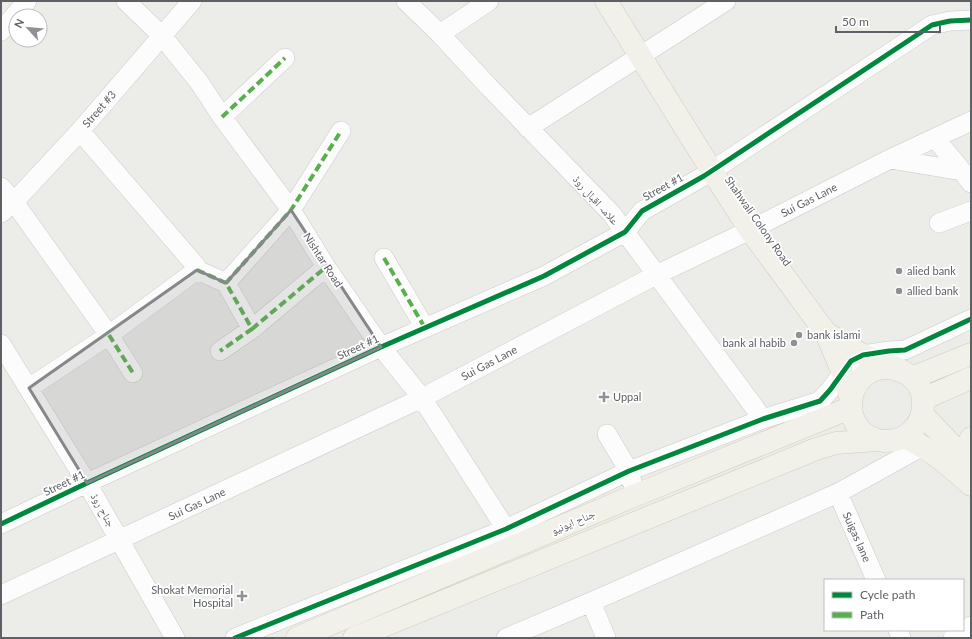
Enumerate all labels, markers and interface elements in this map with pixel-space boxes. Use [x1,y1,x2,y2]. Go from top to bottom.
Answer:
north arrow [8,8,48,48]
scale bar [836,8,940,34]
text: 50 m [842,14,869,29]
text: N [11,17,26,30]
street label: Street #3 [79,88,118,130]
street label: Street #1 [640,170,685,203]
street label: علامہ اقبال روڈ [570,172,622,228]
street label: Shahwali Colony Road [723,173,794,268]
street label: Sui Gas Lane [778,180,839,219]
street label: Nishtar Road [301,230,346,289]
place label: alied bank [907,264,956,277]
marker: alied bank [894,266,904,276]
place label: allied bank [907,284,959,297]
marker: allied bank [894,286,904,296]
place label: bank islami [807,328,861,341]
marker: bank islami [794,330,804,340]
street label: Street #1 [335,331,381,362]
place label: bank al habib [722,336,786,349]
marker: bank al habib [789,338,799,348]
street label: Sui Gas Lane [459,342,519,383]
place label: Uppal [613,390,641,403]
marker: Uppal [598,391,610,403]
street label: Street #1 [41,467,87,498]
street label: Sui Gas Lane [166,485,228,522]
street label: جناح روڈ [88,491,118,529]
street label: جناح ایونیو [549,506,597,538]
street label: Suigas lane [841,510,874,564]
legend [824,579,964,631]
place label: Shokat Memorial Hospital [151,583,233,609]
text: Cycle path [860,587,915,602]
marker: Shokat Memorial Hospital [236,590,248,602]
text: Path [860,607,884,622]

